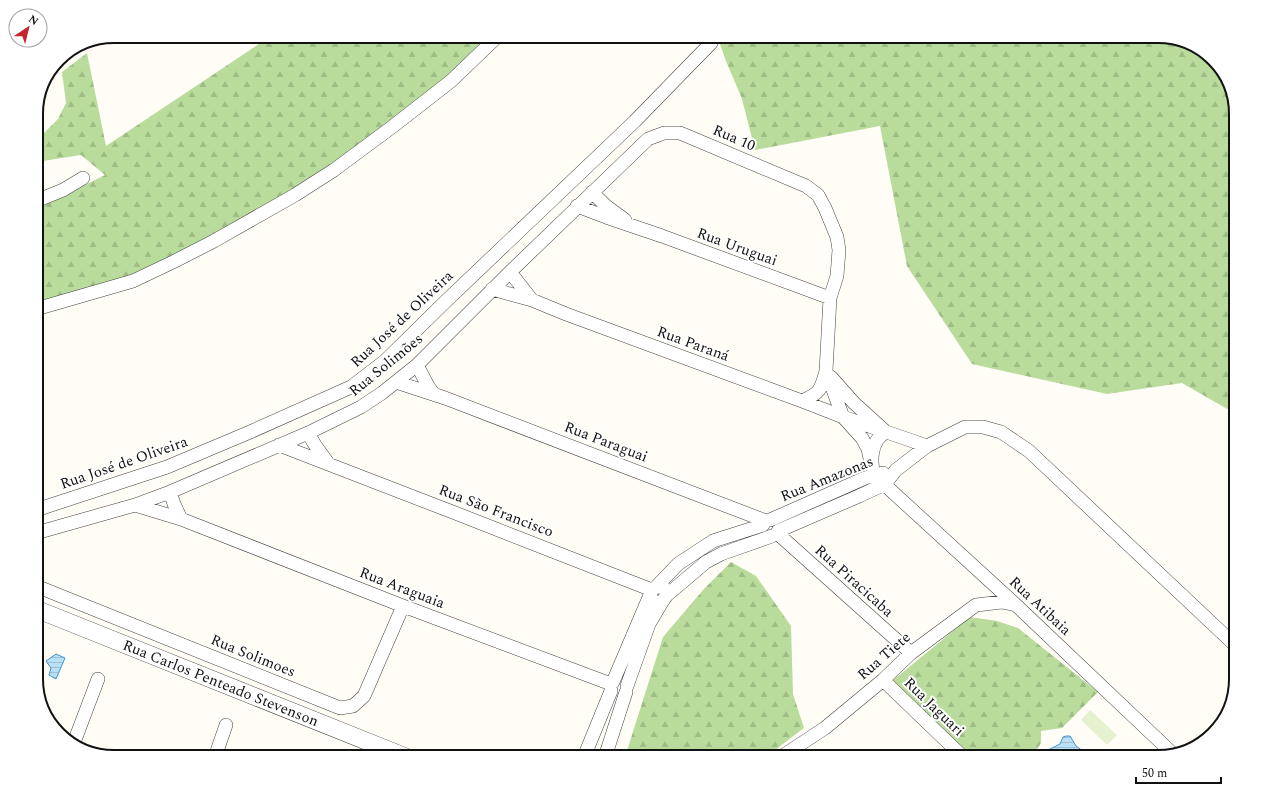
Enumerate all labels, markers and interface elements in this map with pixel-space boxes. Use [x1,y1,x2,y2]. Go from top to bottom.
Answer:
north arrow [8,8,48,48]
text: N [25,11,42,30]
street label: Rua 10 [709,119,759,157]
street label: Rua Uruguai [693,222,781,272]
street label: Rua José de Oliveira [345,265,459,373]
street label: Rua Paraná [654,320,733,368]
street label: Rua Solimões [344,328,428,402]
street label: Rua Paraguai [561,415,651,469]
street label: Rua José de Oliveira [57,430,192,496]
street label: Rua Amazonas [777,450,877,508]
street label: Rua São Francisco [435,479,557,543]
street label: Rua Piracicaba [809,539,899,623]
street label: Rua Araguaia [356,561,449,615]
street label: Rua Atibaia [1004,571,1077,641]
street label: Rua Tiete [852,626,916,686]
street label: Rua Solimoes [207,629,299,683]
street label: Rua Carlos Penteado Stevenson [119,633,322,733]
street label: Rua Jaguari [898,672,970,742]
scale bar [1136,759,1221,785]
text: 50 m [1142,764,1167,783]

